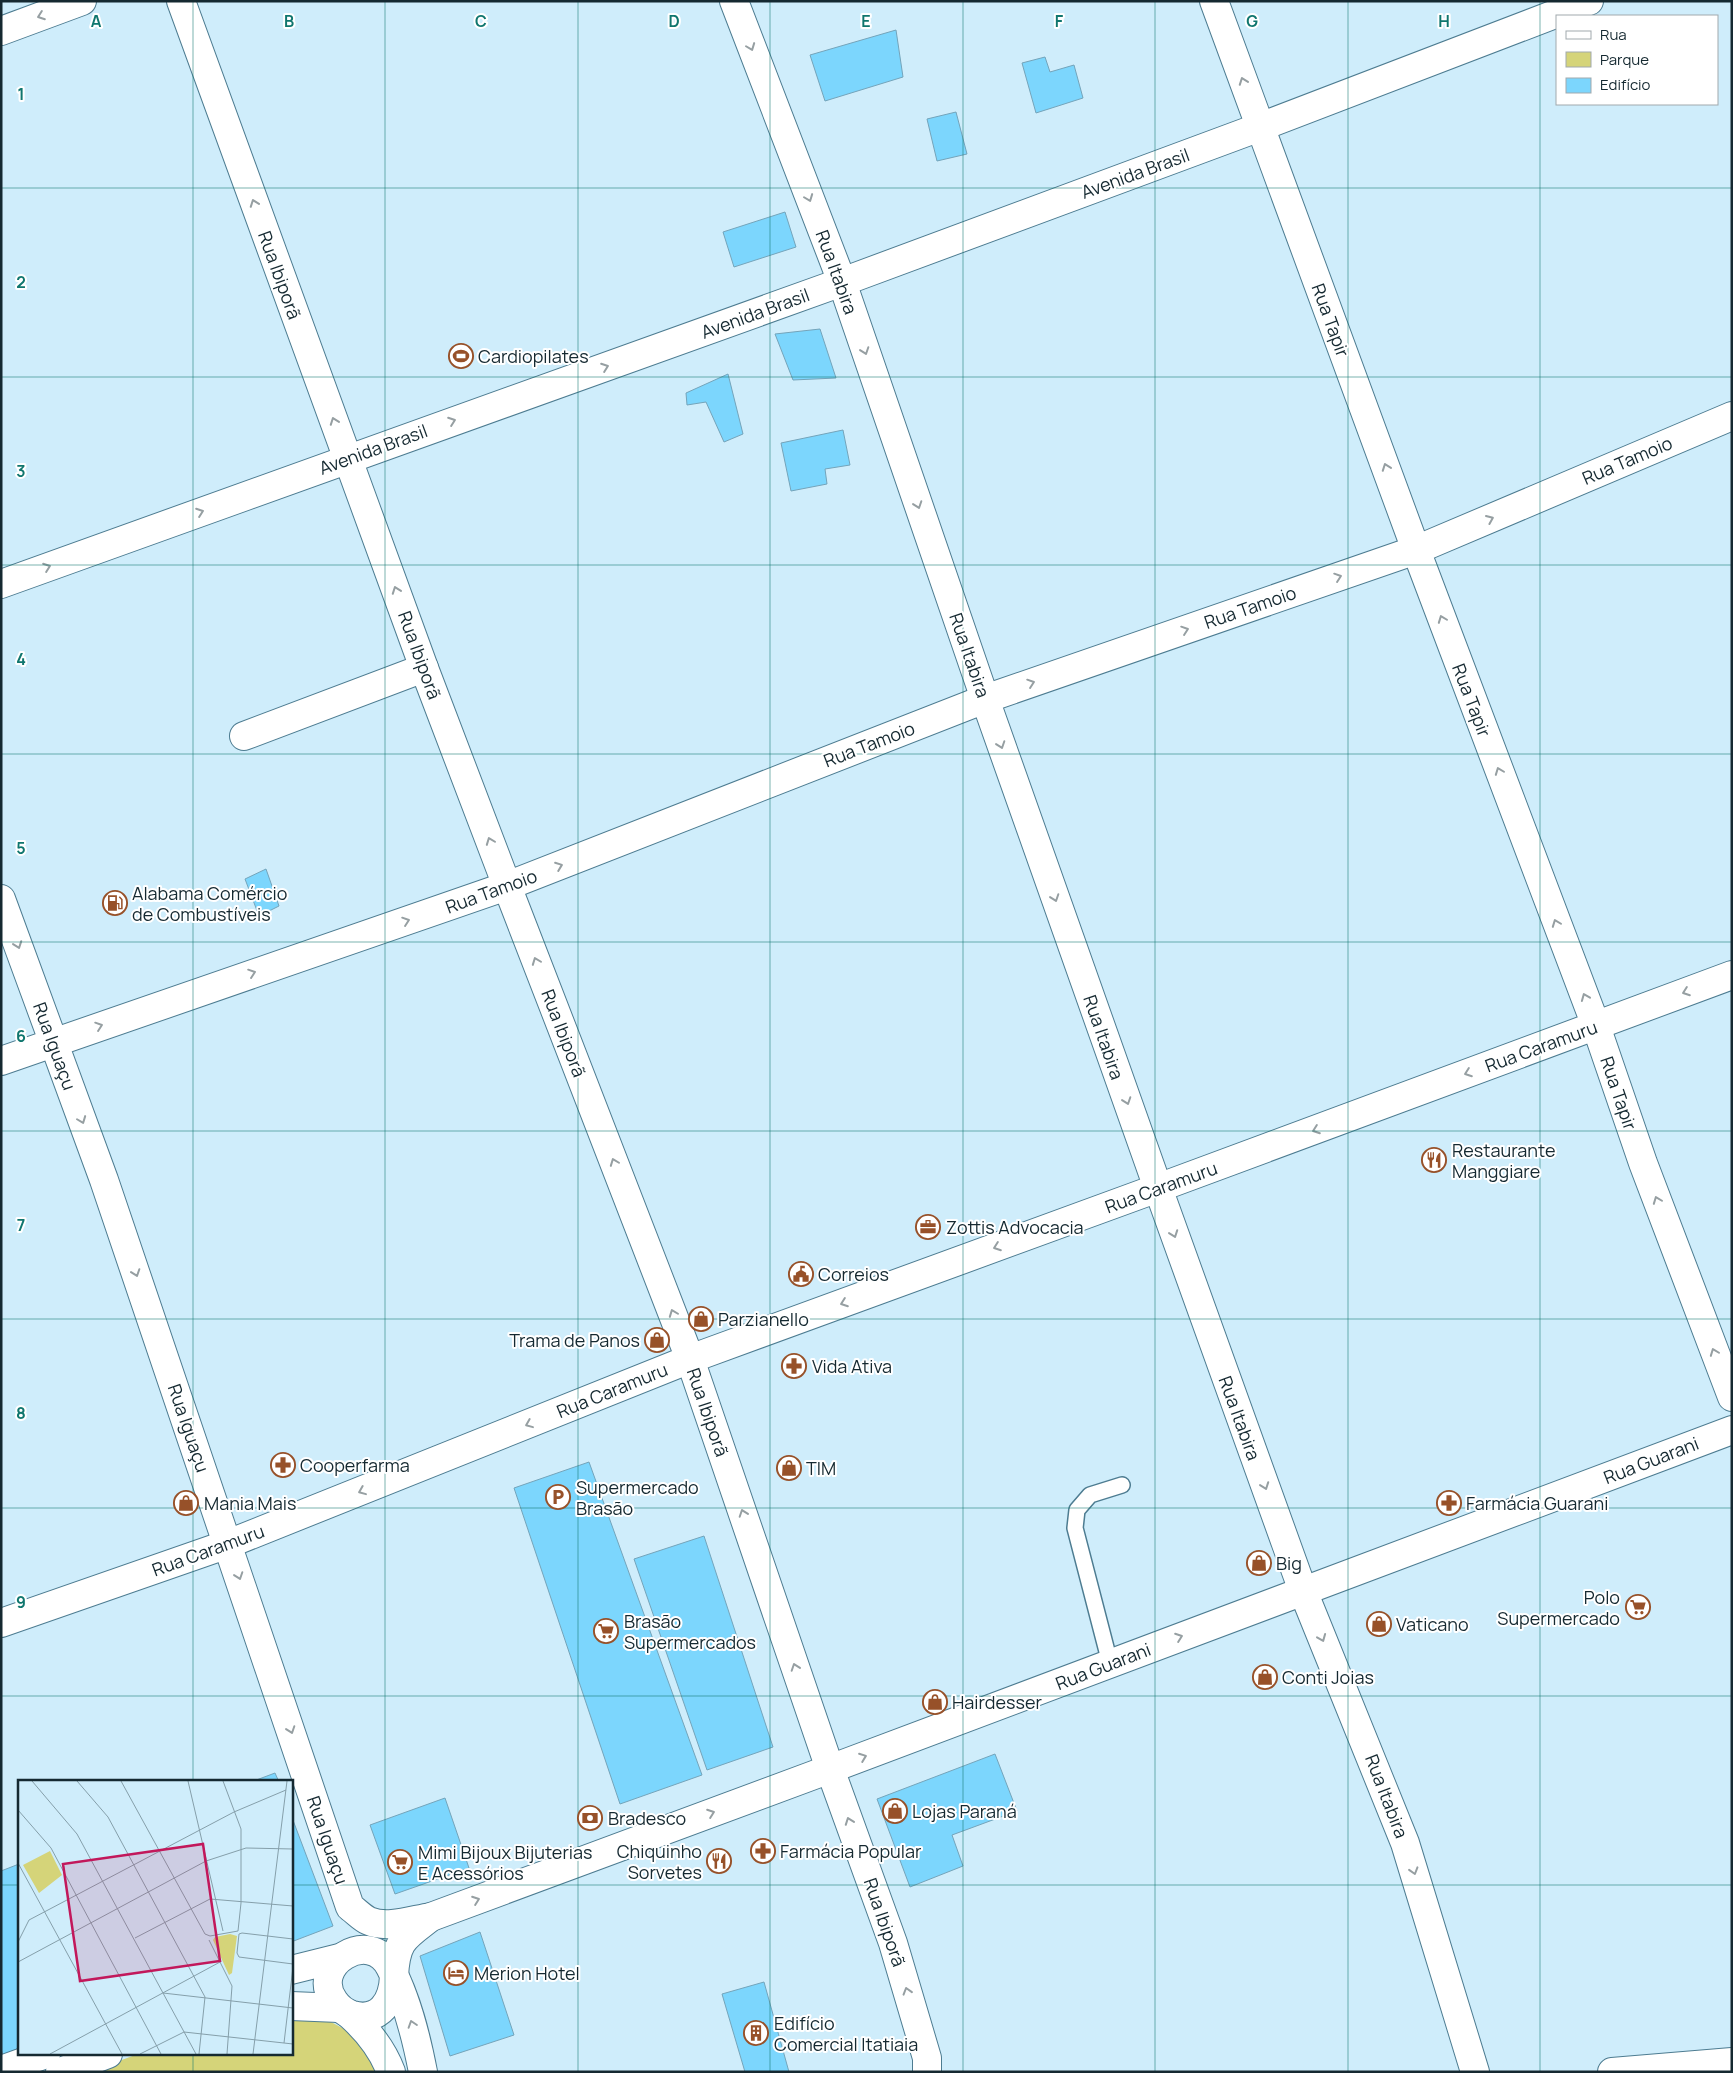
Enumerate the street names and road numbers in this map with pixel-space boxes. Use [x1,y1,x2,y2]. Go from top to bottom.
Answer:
street label: Avenida Brasil [1077,142,1193,204]
street label: Rua Itabira [811,227,863,317]
street label: Rua Ibiporã [253,228,307,322]
street label: Rua Tapir [1307,280,1356,361]
street label: Avenida Brasil [697,282,813,344]
street label: Avenida Brasil [315,418,431,480]
street label: Rua Tamoio [1578,430,1676,490]
street label: Rua Tamoio [1201,580,1299,634]
street label: Rua Ibiporã [393,608,447,702]
street label: Rua Itabira [944,609,996,701]
street label: Rua Tapir [1447,660,1497,740]
street label: Rua Tamoio [820,716,918,772]
street label: Rua Tamoio [442,863,540,919]
street label: Rua Ibiporã [536,986,592,1080]
street label: Rua Itabira [1078,991,1130,1083]
street label: Rua Iguaçu [28,999,82,1093]
street label: Rua Caramuru [1482,1015,1600,1077]
street label: Rua Tapir [1595,1053,1643,1134]
street label: Rua Caramuru [1102,1156,1220,1218]
street label: Rua Caramuru [553,1357,671,1423]
street label: Rua Ibiporã [682,1365,734,1459]
street label: Rua Itabira [1214,1373,1266,1463]
street label: Rua Iguaçu [163,1381,215,1475]
street label: Rua Guarani [1600,1431,1702,1489]
street label: Rua Caramuru [149,1519,267,1581]
street label: Rua Guarani [1052,1637,1154,1695]
street label: Rua Itabira [1360,1751,1414,1841]
street label: Rua Iguaçu [302,1793,354,1887]
street label: Rua Ibiporã [859,1875,911,1969]

